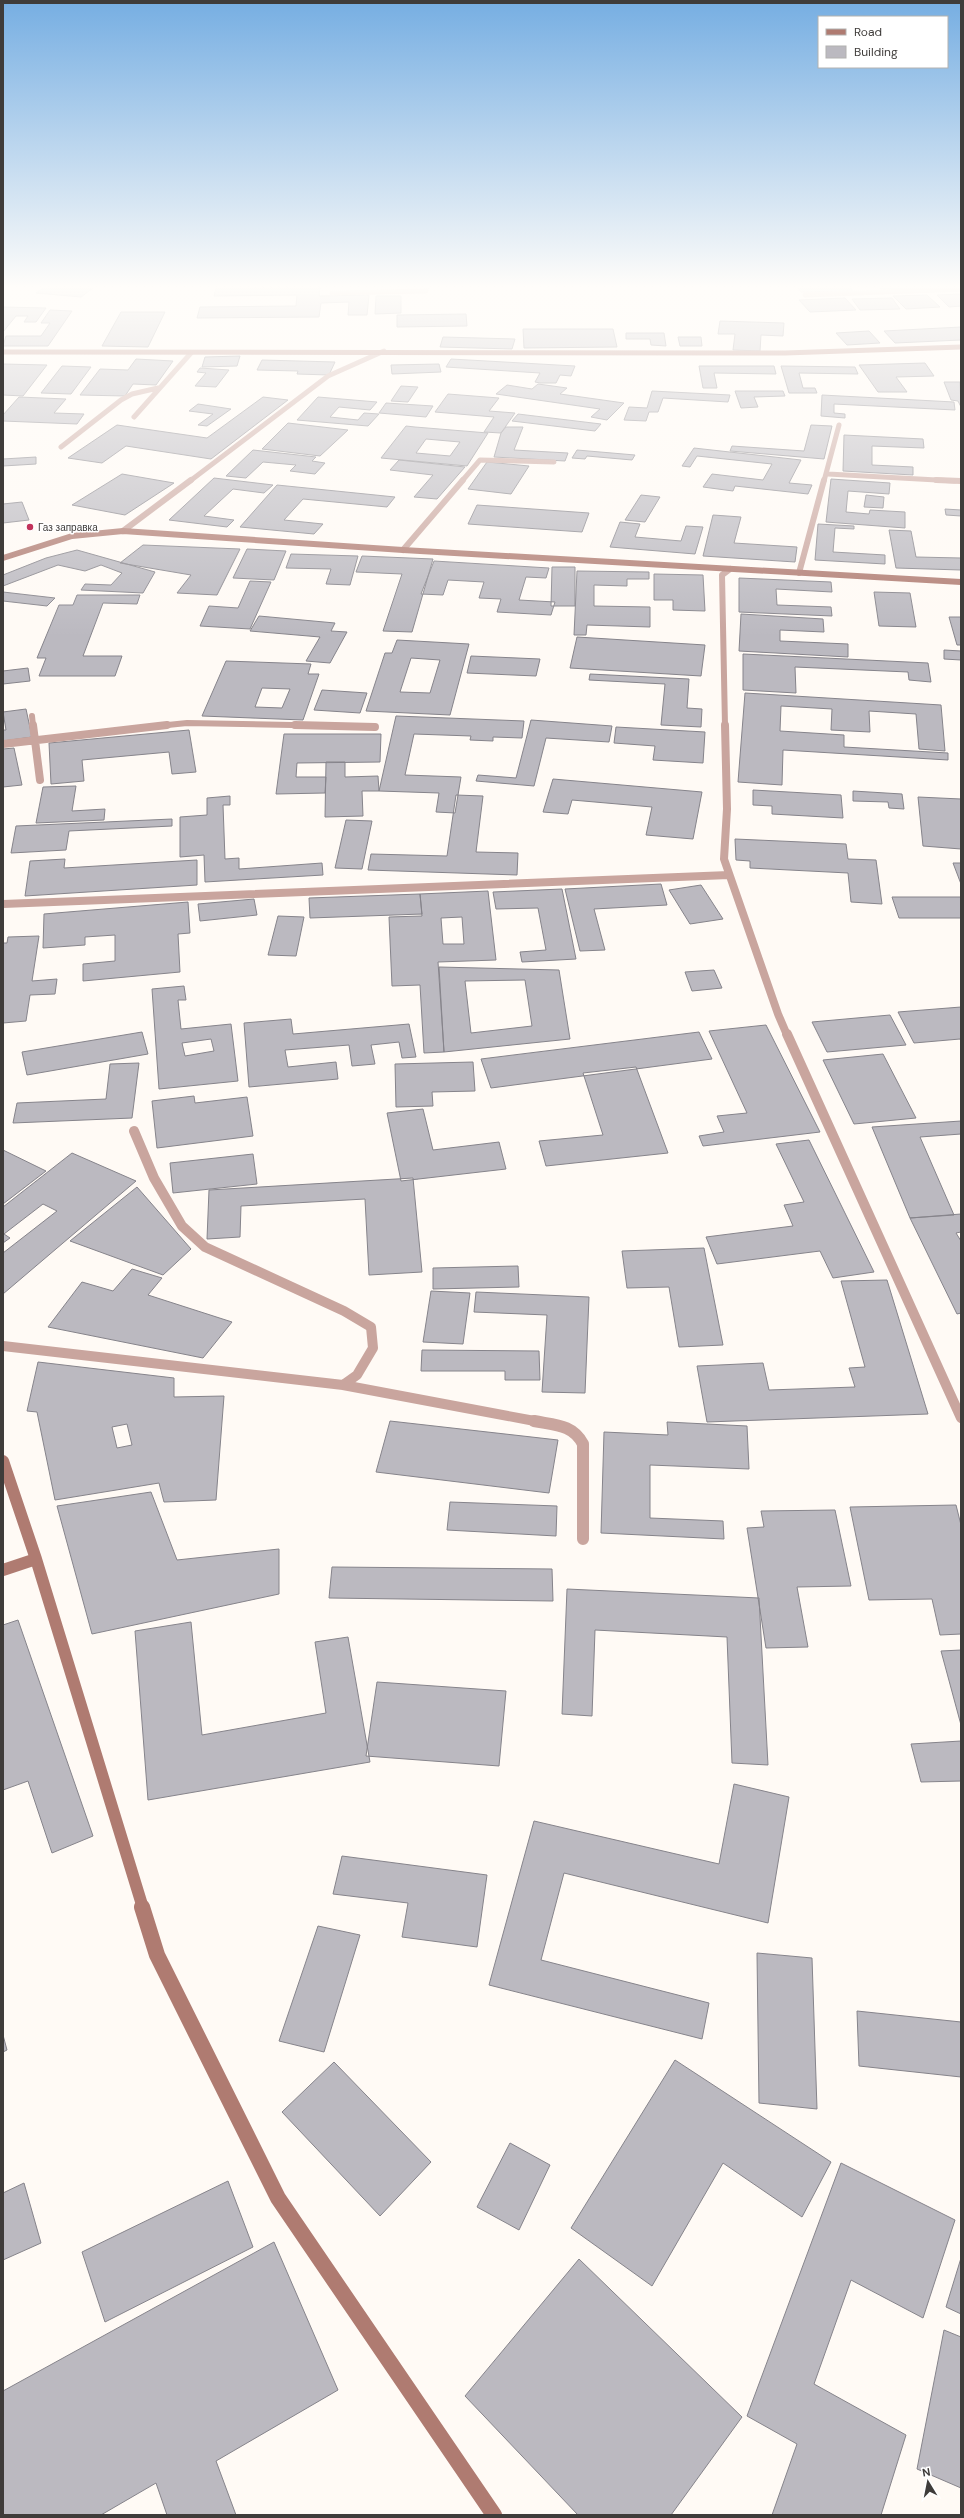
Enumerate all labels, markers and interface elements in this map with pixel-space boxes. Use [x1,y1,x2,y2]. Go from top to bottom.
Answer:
legend [818,16,948,68]
text: Road [854,24,882,40]
text: Building [854,44,898,60]
place label: Газ заправка [38,521,98,534]
marker: Газ заправка [25,522,35,532]
north arrow [908,2462,948,2502]
text: N [921,2465,931,2480]

